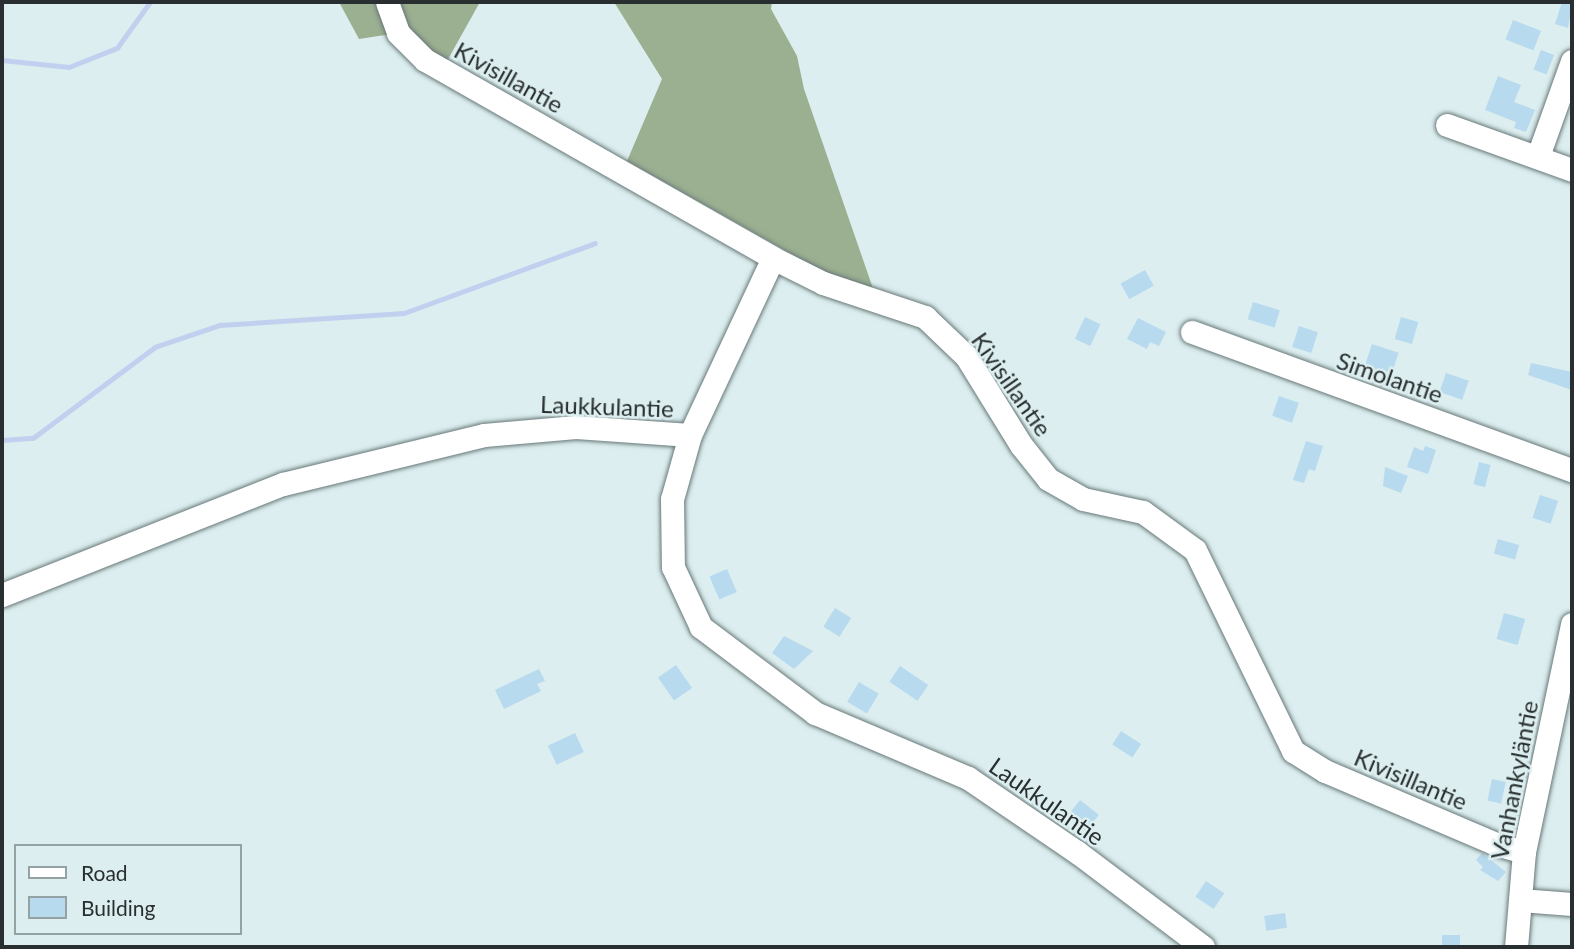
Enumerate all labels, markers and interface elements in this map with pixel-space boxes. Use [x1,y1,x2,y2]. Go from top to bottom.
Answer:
street label: Kivisillantie [450,35,568,119]
street label: Kivisillantie [966,327,1058,441]
street label: Simolantie [1333,345,1447,409]
street label: Laukkulantie [540,389,674,423]
street label: Vanhankyläntie [1484,698,1544,862]
street label: Kivisillantie [1350,742,1472,816]
street label: Laukkulantie [984,751,1110,851]
legend [14,844,242,935]
text: Road [81,860,128,885]
text: Building [81,895,156,920]

